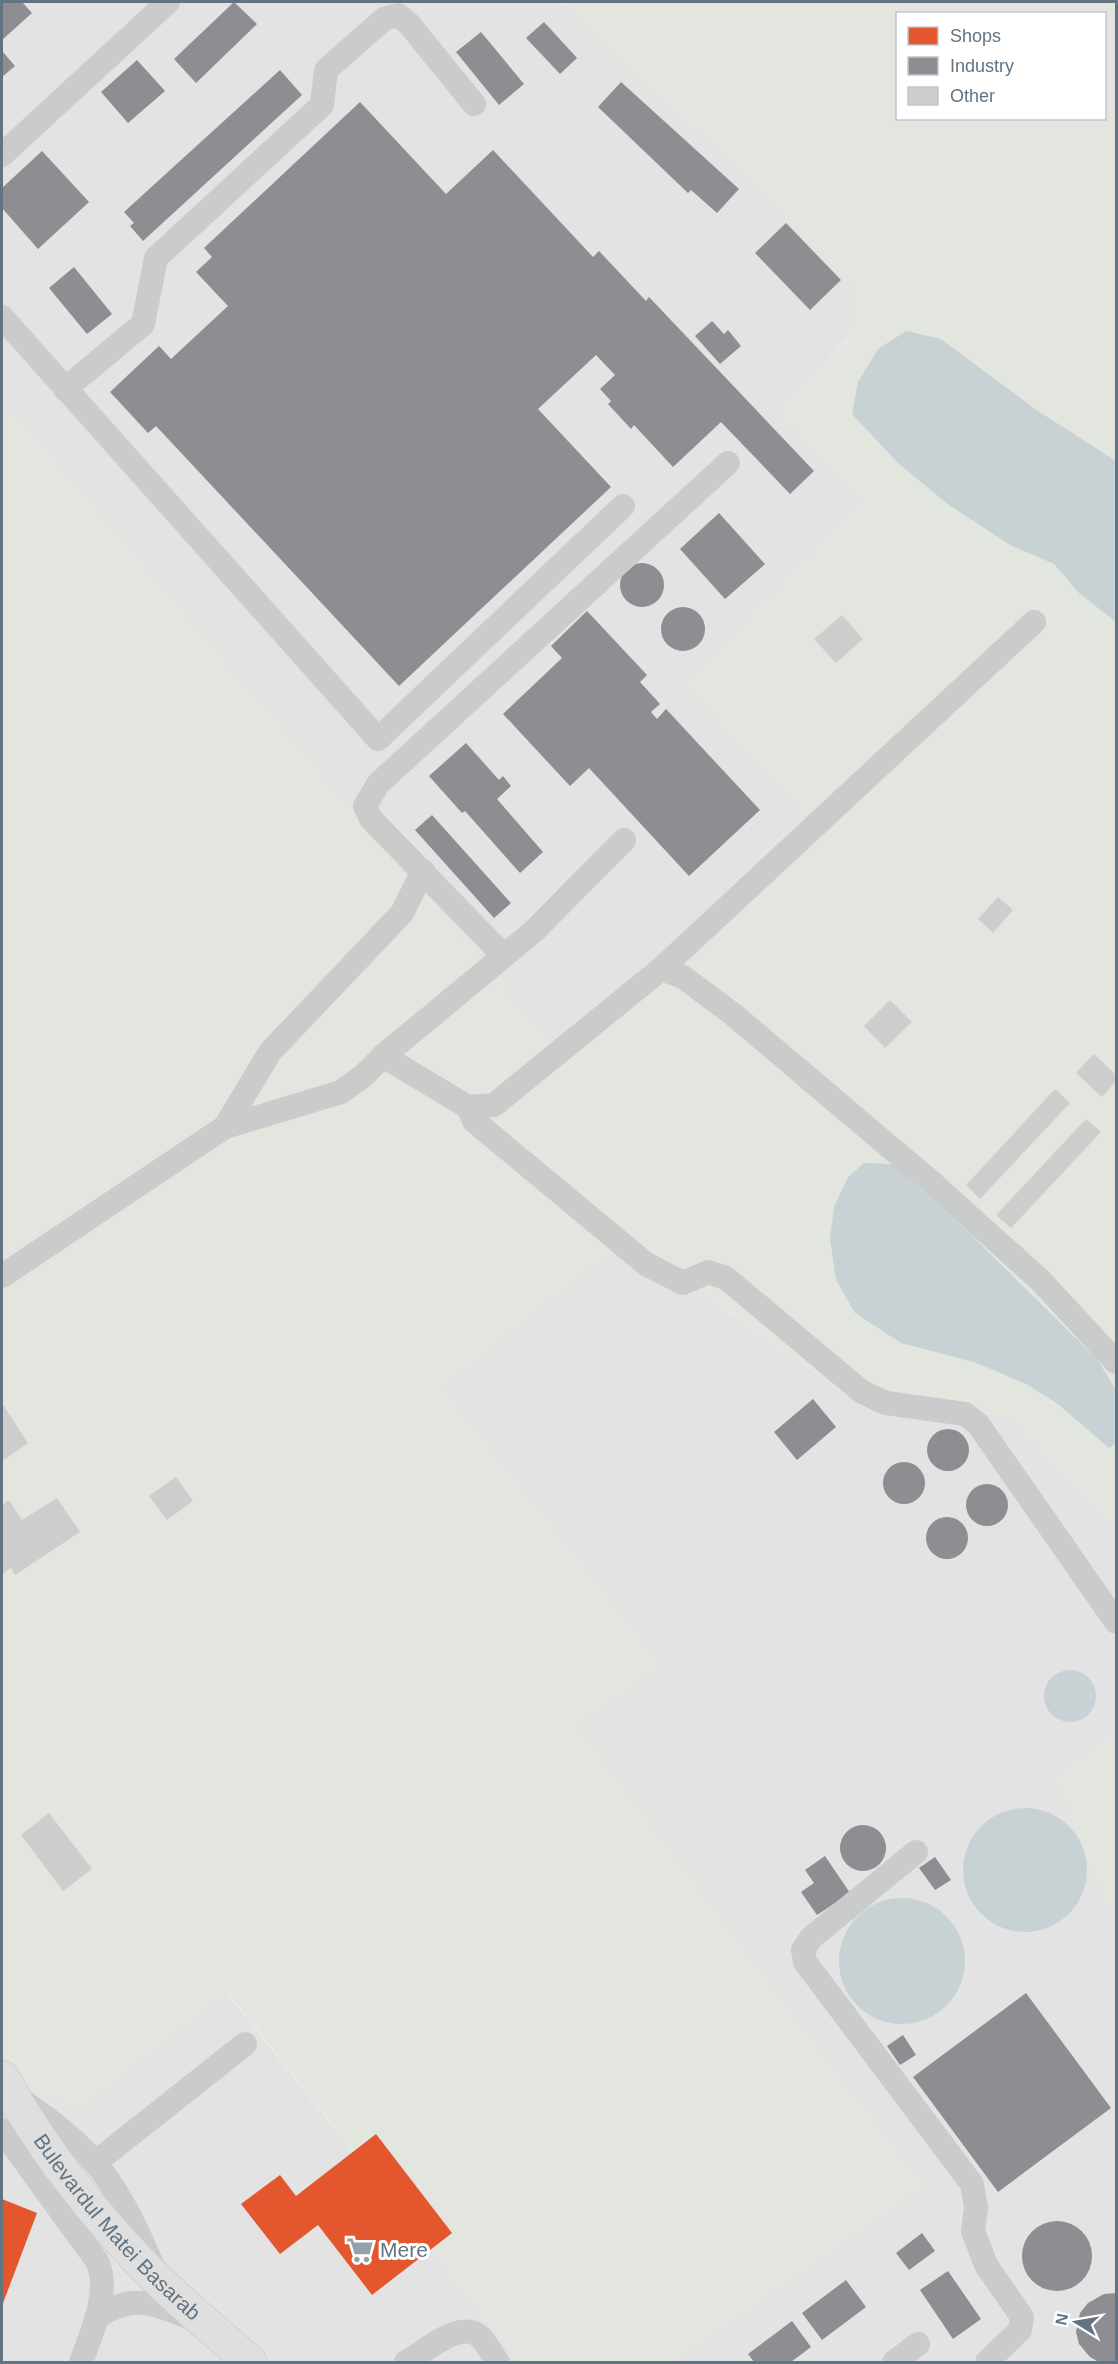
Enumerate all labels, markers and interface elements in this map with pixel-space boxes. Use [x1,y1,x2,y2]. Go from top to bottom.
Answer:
legend [896,12,1106,120]
text: Shops [950,26,1001,46]
text: Industry [950,56,1014,76]
text: Other [950,86,995,106]
street label: Bulevardul Matei Basarab [29,2129,205,2324]
supermarket icon: Mere [345,2235,375,2265]
place label: Mere [380,2238,428,2261]
north arrow [1046,2292,1106,2352]
text: N [1052,2312,1071,2327]

